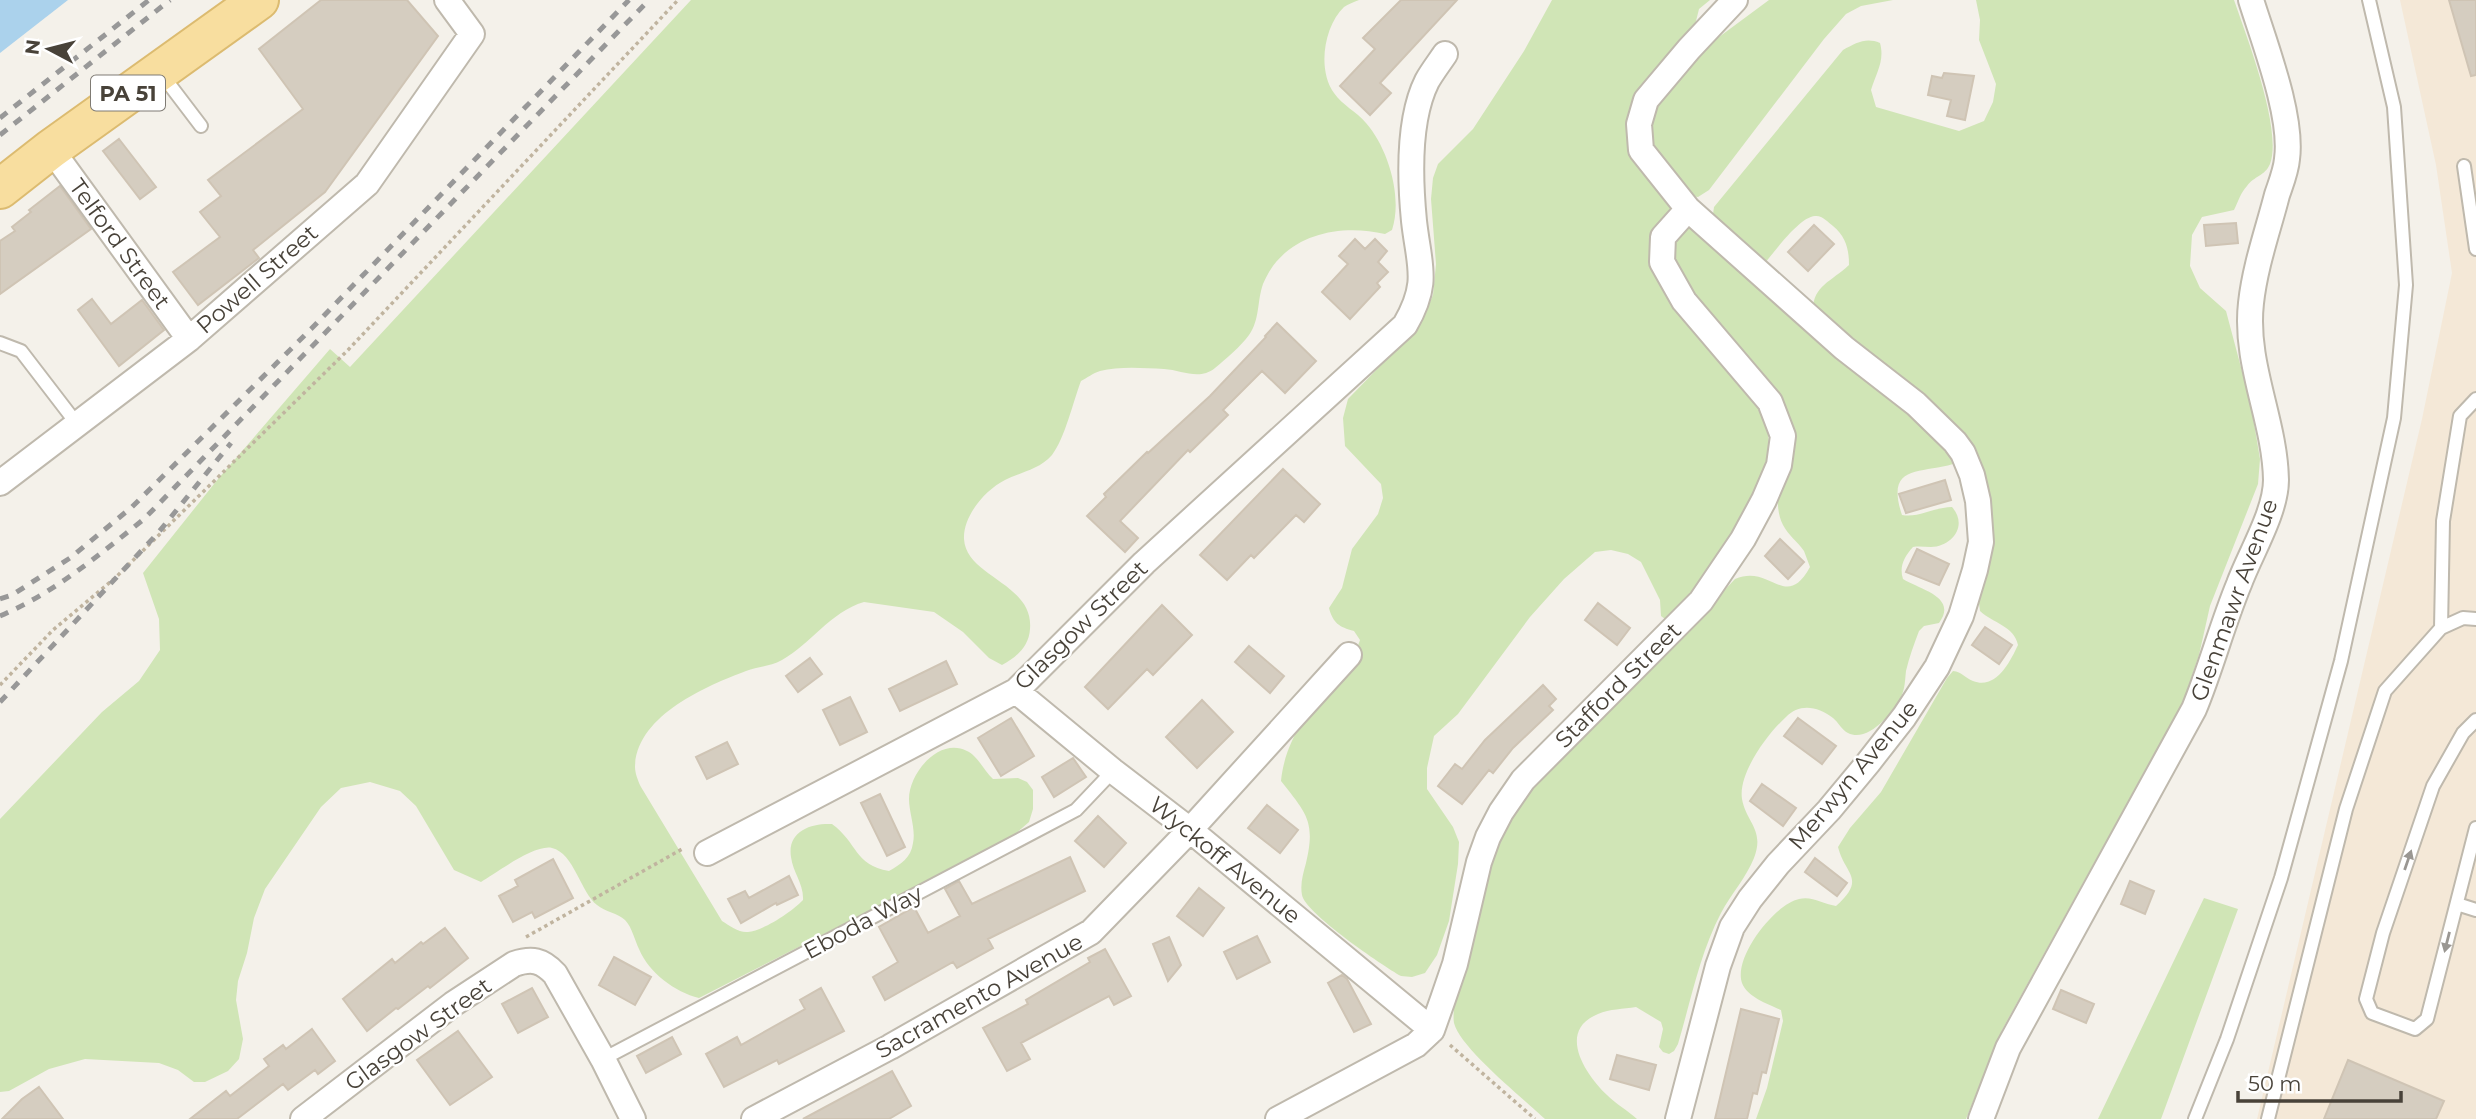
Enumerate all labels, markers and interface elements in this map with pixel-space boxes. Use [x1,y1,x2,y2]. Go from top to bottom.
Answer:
north arrow [14,14,84,84]
text: N [20,38,45,56]
road number: PA 51 [91,76,165,110]
street label: Telford Street [63,173,177,315]
street label: Powell Street [190,219,324,339]
street label: Glenmawr Avenue [2184,495,2284,705]
street label: Glasgow Street [1009,554,1153,696]
street label: Stafford Street [1549,616,1687,754]
street label: Merwyn Avenue [1782,695,1924,855]
street label: Wyckoff Avenue [1144,790,1306,930]
one-way arrow [2403,849,2414,870]
street label: Eboda Way [799,879,928,965]
street label: Sacramento Avenue [871,927,1087,1065]
one-way arrow [2441,931,2452,953]
street label: Glasgow Street [339,971,497,1097]
scale bar [2238,1060,2401,1104]
text: 50 m [2248,1071,2302,1096]

